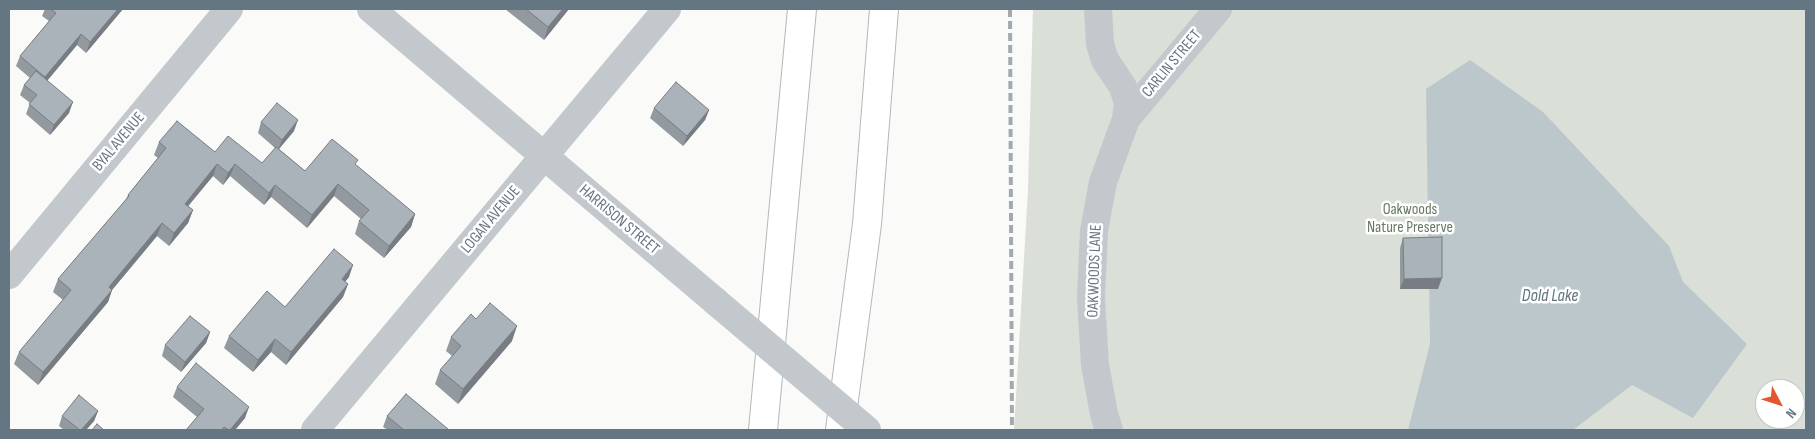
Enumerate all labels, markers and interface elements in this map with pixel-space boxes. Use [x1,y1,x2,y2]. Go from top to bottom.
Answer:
street label: CARLIN STREET [1138,26,1206,102]
street label: BYAL AVENUE [89,109,149,175]
street label: HARRISON STREET [575,181,663,259]
street label: LOGAN AVENUE [457,182,525,258]
park label: Oakwoods Nature Preserve [1367,200,1453,238]
street label: OAKWOODS LANE [1084,224,1106,318]
water label: Dold Lake [1522,285,1578,307]
north arrow [1755,379,1805,429]
text: N [1782,405,1800,422]

